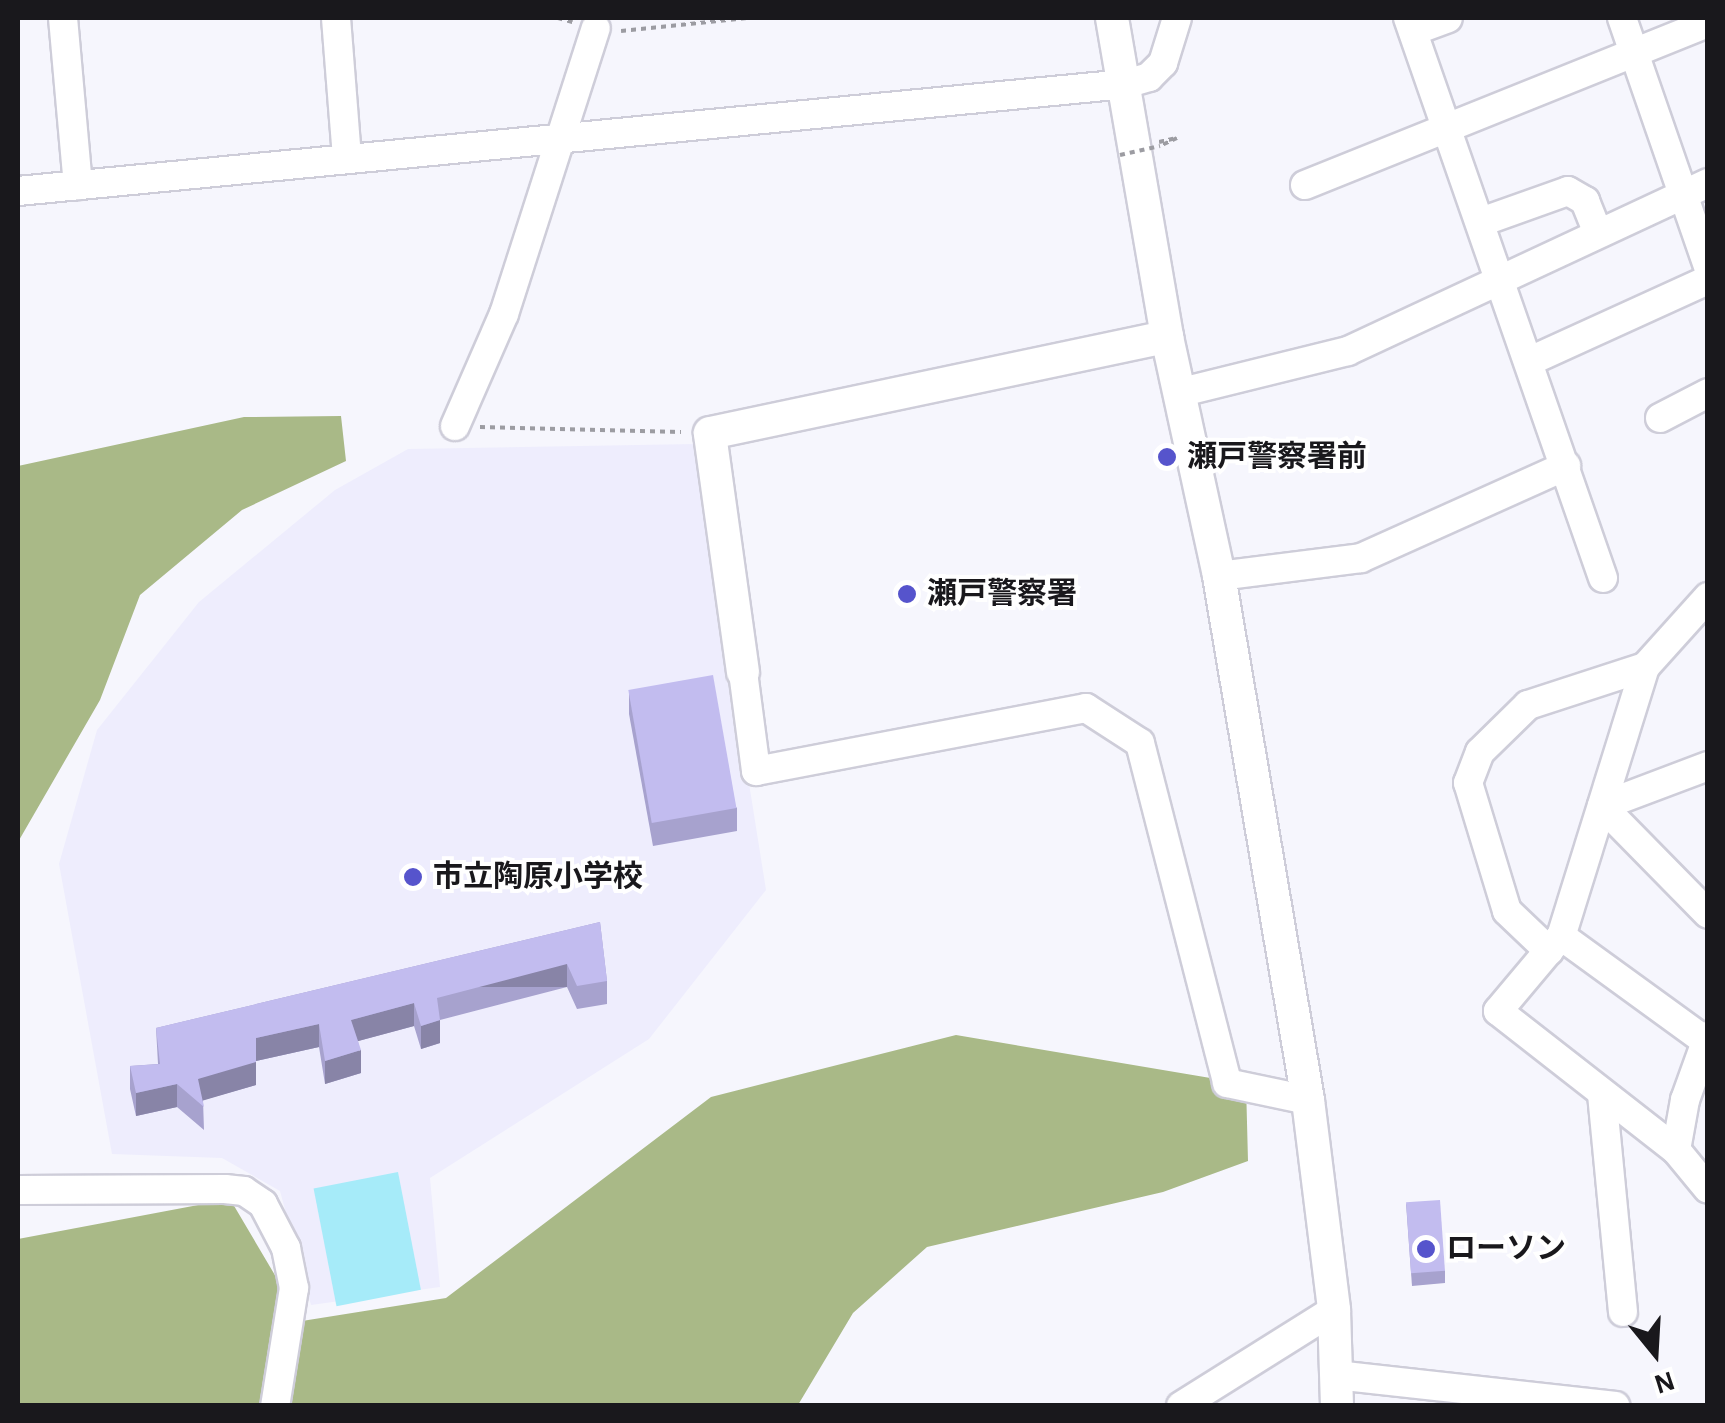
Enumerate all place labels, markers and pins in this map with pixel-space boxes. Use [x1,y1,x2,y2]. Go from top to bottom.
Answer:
place label: 瀬戸警察署前 [1187,439,1367,475]
marker: 瀬戸警察署前 [1156,446,1178,468]
place label: 瀬戸警察署 [927,576,1077,612]
marker: 瀬戸警察署 [896,583,918,605]
place label: 市立陶原小学校 [433,859,643,895]
marker: 市立陶原小学校 [402,866,424,888]
place label: ローソン [1446,1231,1566,1267]
marker: ローソン [1415,1238,1437,1260]

